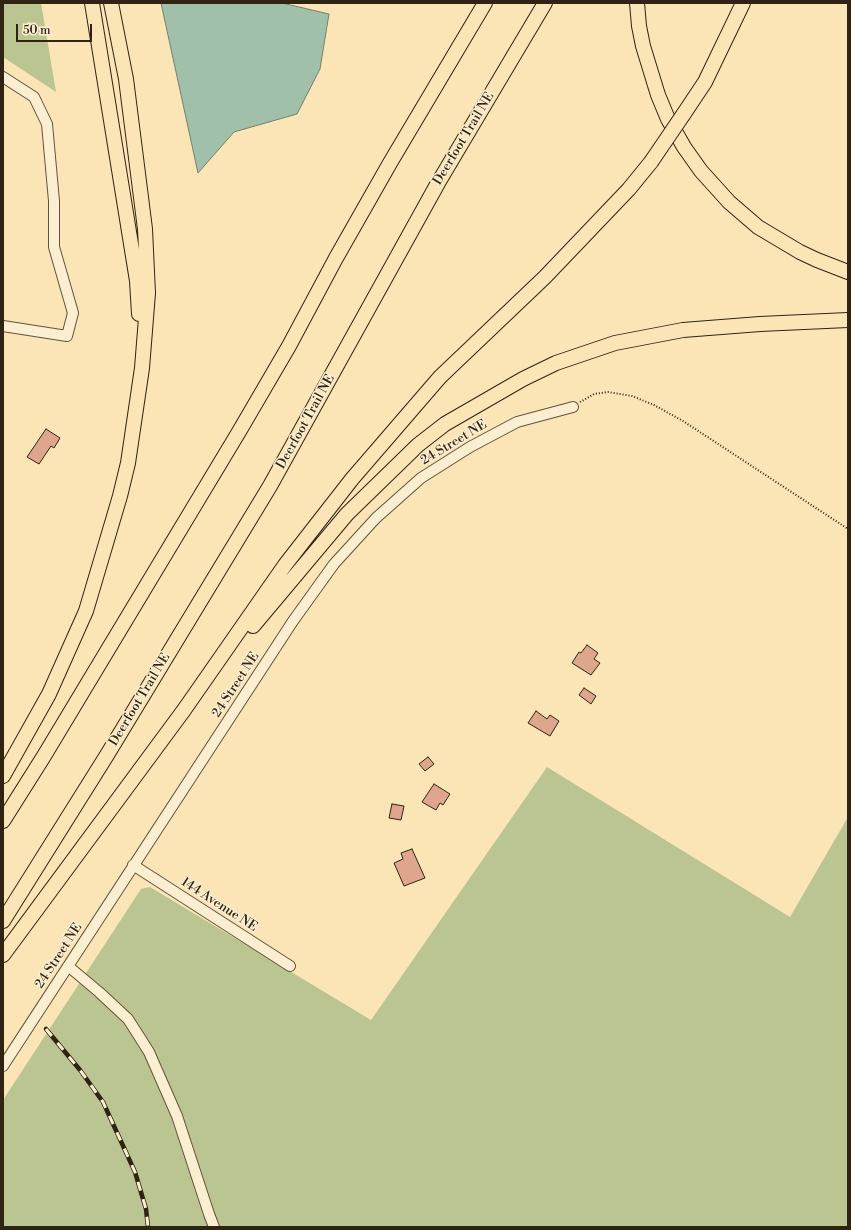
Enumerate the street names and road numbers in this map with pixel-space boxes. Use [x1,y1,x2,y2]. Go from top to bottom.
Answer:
street label: Deerfoot Trail NE [430,90,498,188]
street label: Deerfoot Trail NE [274,372,338,472]
street label: 24 Street NE [418,417,490,469]
street label: 24 Street NE [209,649,263,721]
street label: Deerfoot Trail NE [106,651,174,749]
street label: 144 Avenue NE [178,875,260,935]
street label: 24 Street NE [32,920,86,992]

